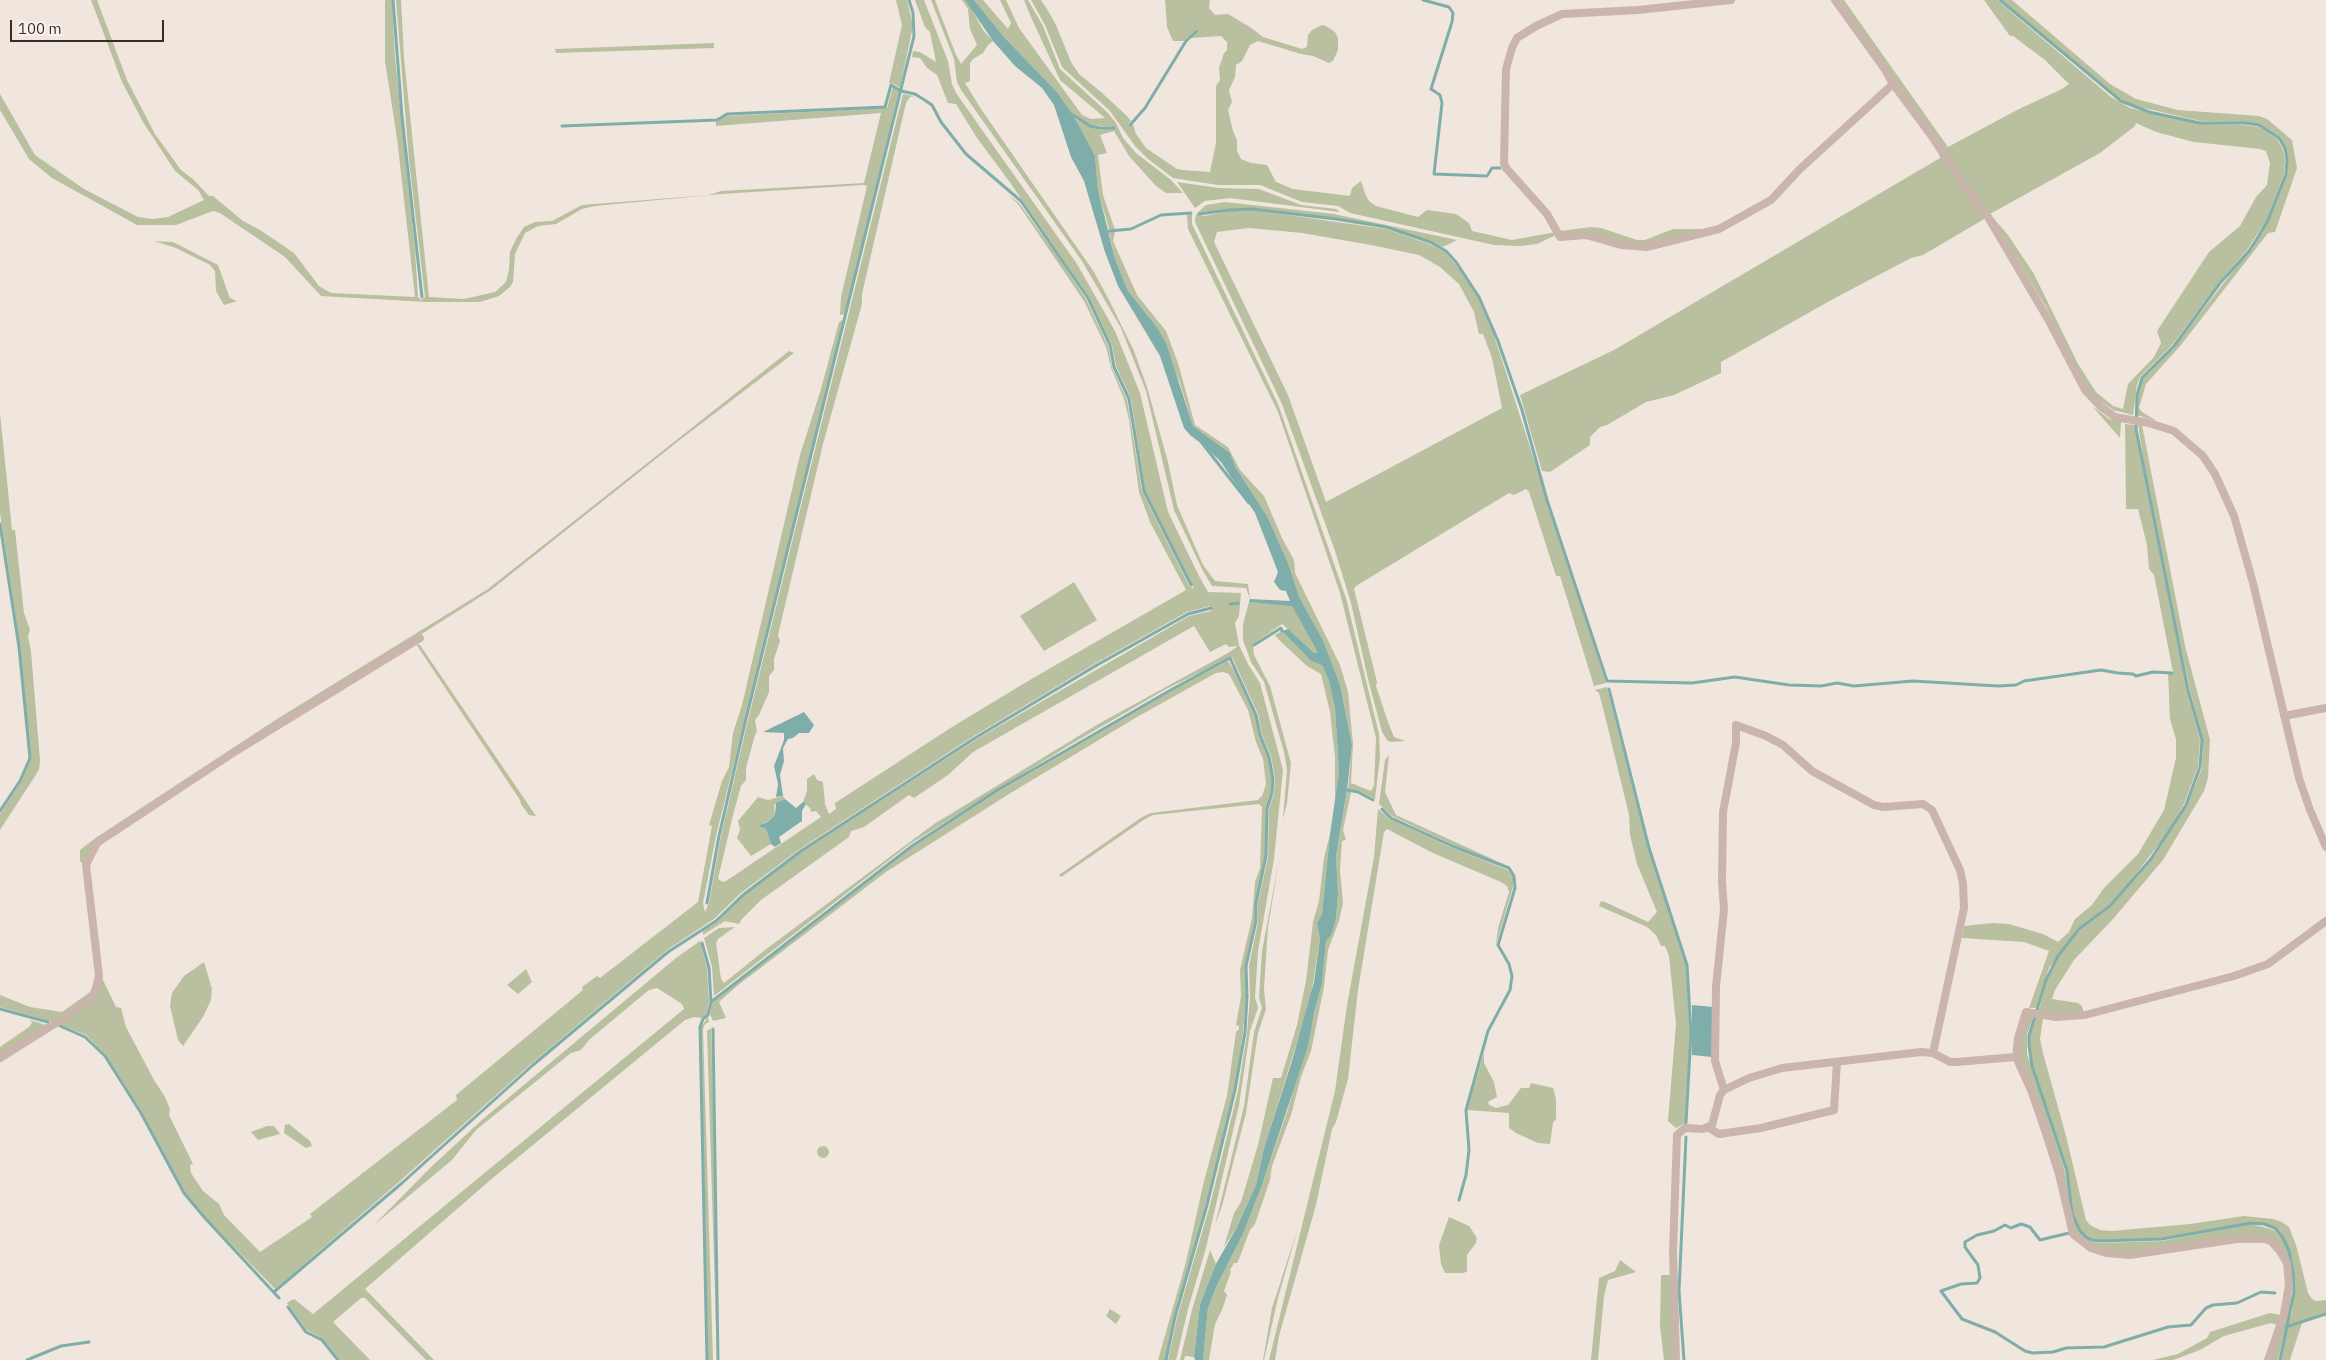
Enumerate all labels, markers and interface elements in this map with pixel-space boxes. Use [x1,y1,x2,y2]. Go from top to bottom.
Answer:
scale bar [12,10,166,42]
text: 100 m [18,19,62,38]

